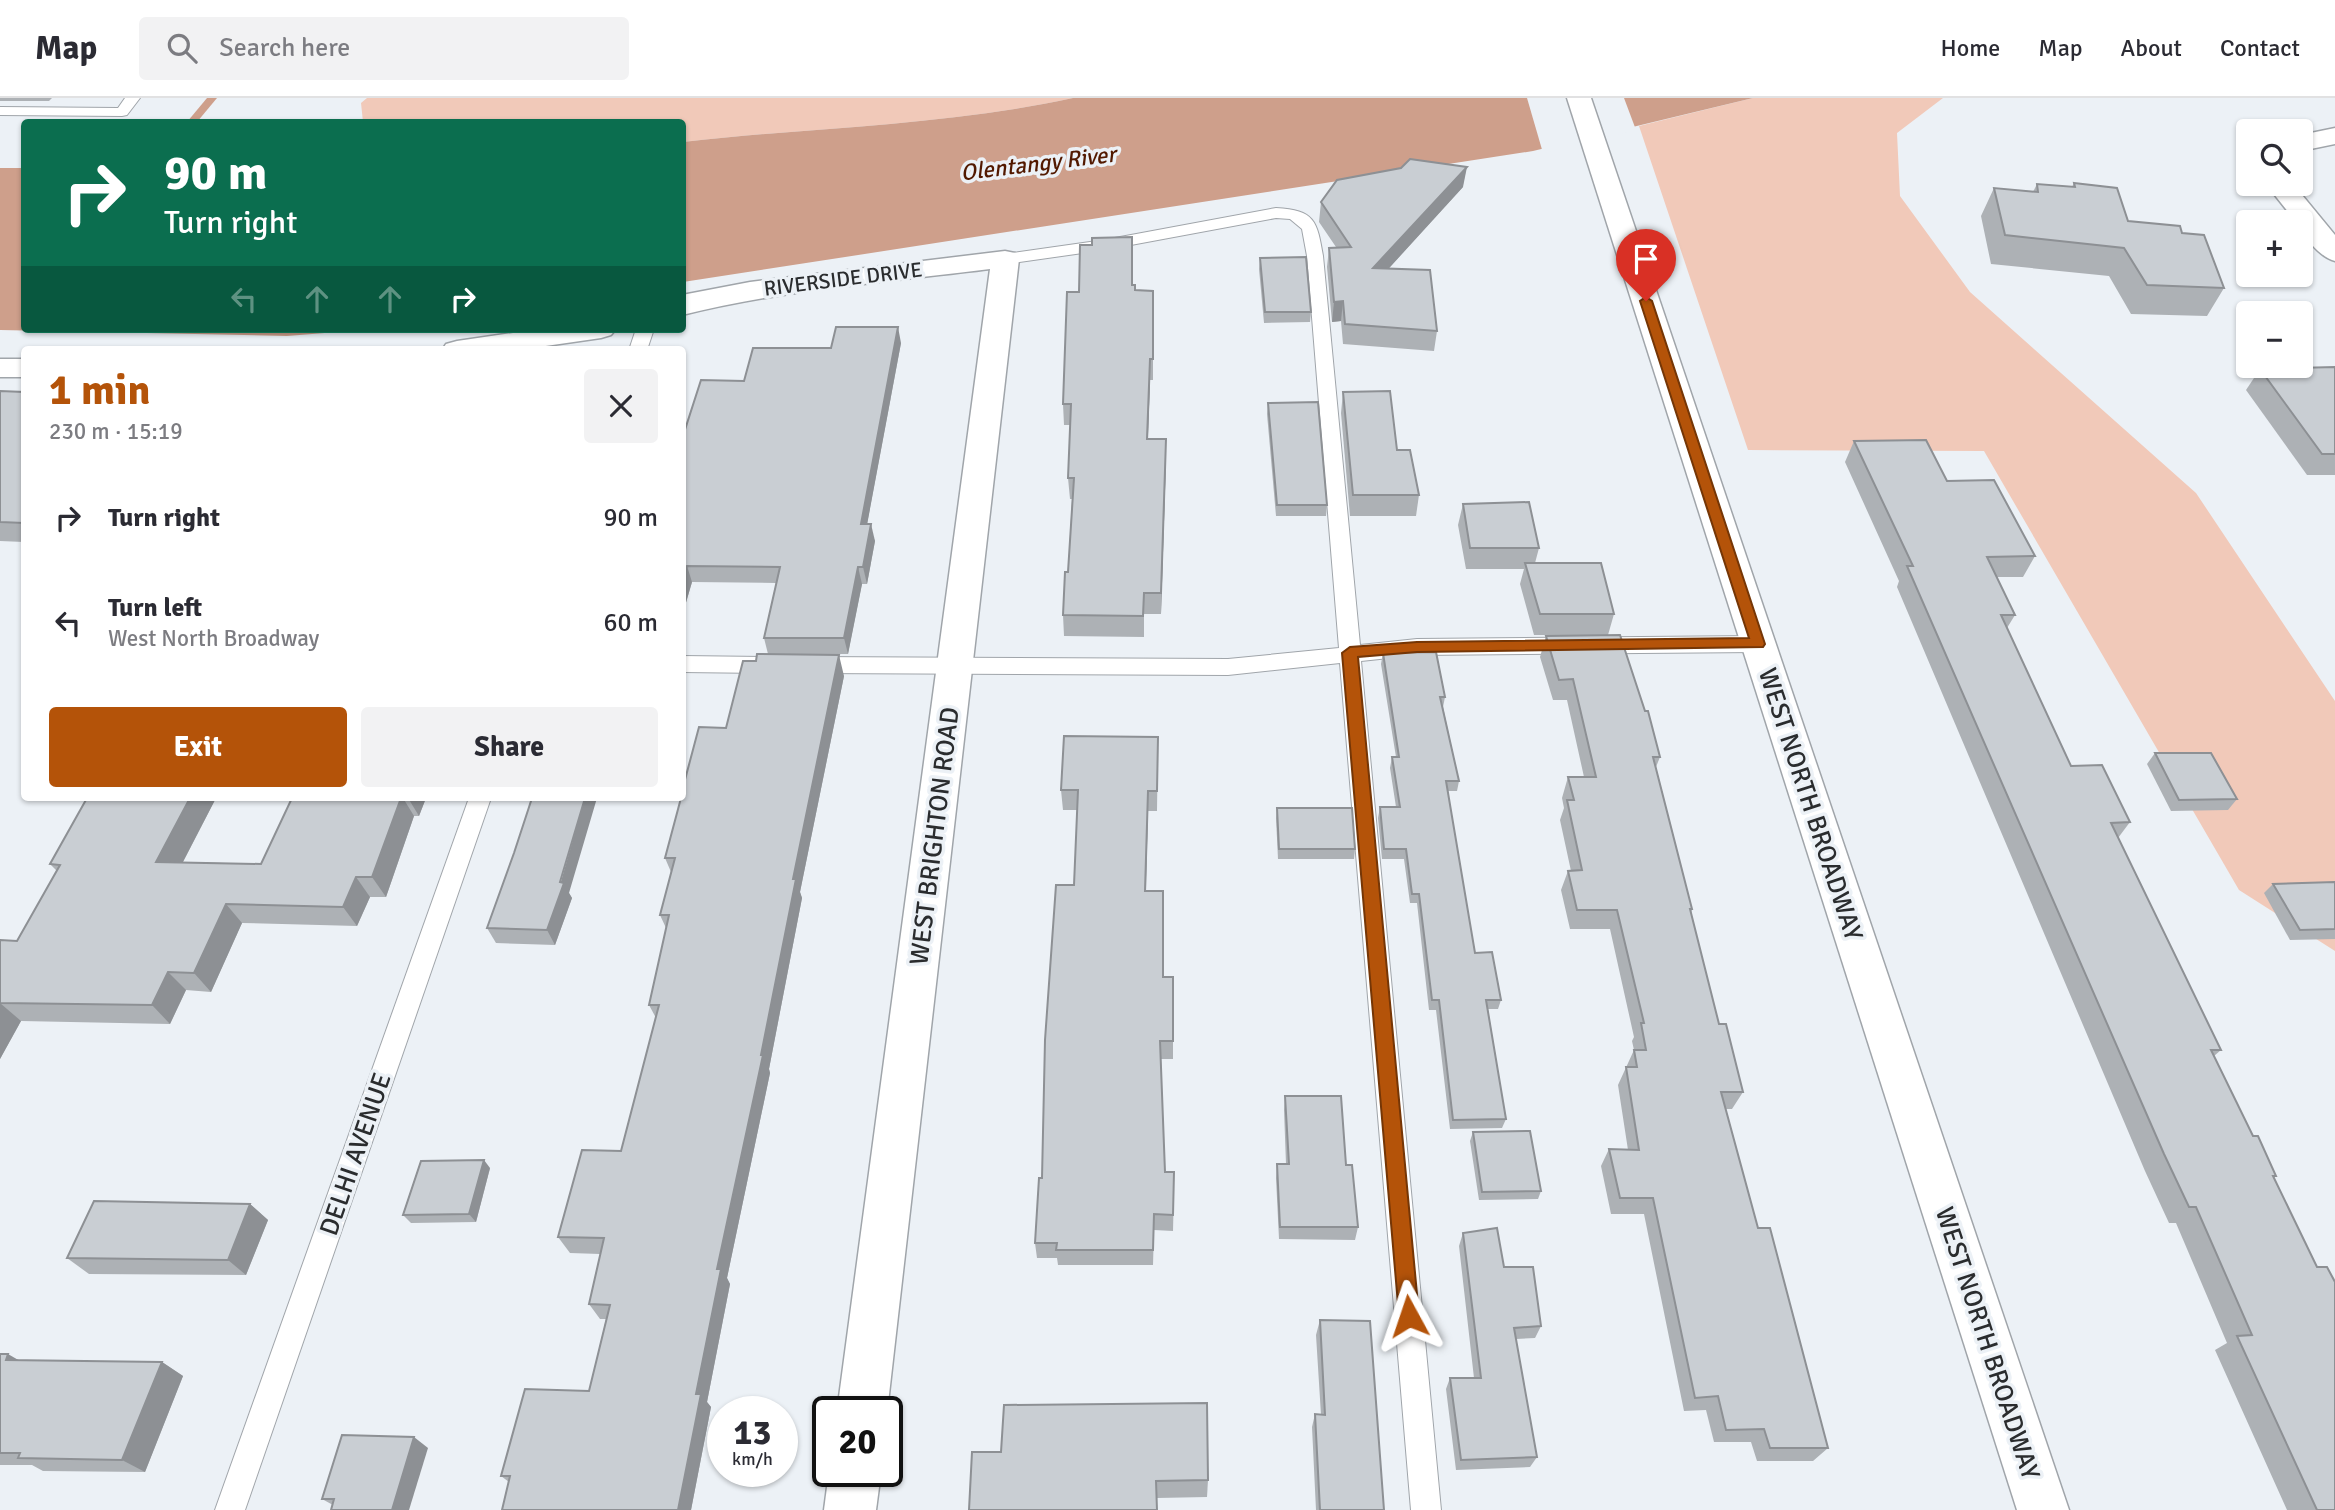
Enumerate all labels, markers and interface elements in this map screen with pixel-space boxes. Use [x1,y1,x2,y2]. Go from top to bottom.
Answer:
search box [139,17,629,80]
text: Map [35,28,97,69]
icon: search [163,29,201,67]
text: Search here [219,32,350,64]
text: Home [1940,33,2000,63]
text: Map [2038,33,2083,63]
text: About [2121,33,2182,63]
text: Contact [2220,33,2300,63]
map controls [2236,119,2313,378]
button: search [2236,119,2313,196]
water label: Olentangy River [959,139,1121,187]
text: 90 m [164,143,267,203]
icon: right [49,147,140,238]
text: Turn right [164,203,297,242]
button: + [2236,210,2313,287]
pin [1616,229,1676,301]
icon: arrive [1627,240,1665,278]
street label: RIVERSIDE DRIVE [762,256,924,302]
icon: left [225,280,263,318]
icon: ahead [298,280,336,318]
icon: ahead [371,280,409,318]
icon: right [444,280,482,318]
button: − [2236,301,2313,378]
text: 1 min [49,365,150,416]
button: close [584,369,658,443]
text: 230 m · 15:19 [49,417,183,446]
icon: right [49,499,87,537]
text: Turn right [108,502,220,534]
text: 90 m [603,502,658,534]
text: Turn left [108,592,202,624]
icon: left [49,604,87,642]
text: 60 m [603,607,658,639]
text: West North Broadway [108,624,319,653]
street label: WEST NORTH BROADWAY [1751,664,1869,945]
street label: WEST BRIGHTON ROAD [903,705,967,967]
button: Exit [49,707,347,787]
button: Share [361,707,658,787]
street label: DELHI AVENUE [313,1069,399,1240]
street label: WEST NORTH BROADWAY [1928,1203,2046,1484]
position arrow [1372,1279,1446,1353]
speed limit sign: 20 [812,1396,903,1487]
text: 13 [734,1411,771,1454]
text: km/h [732,1448,773,1470]

